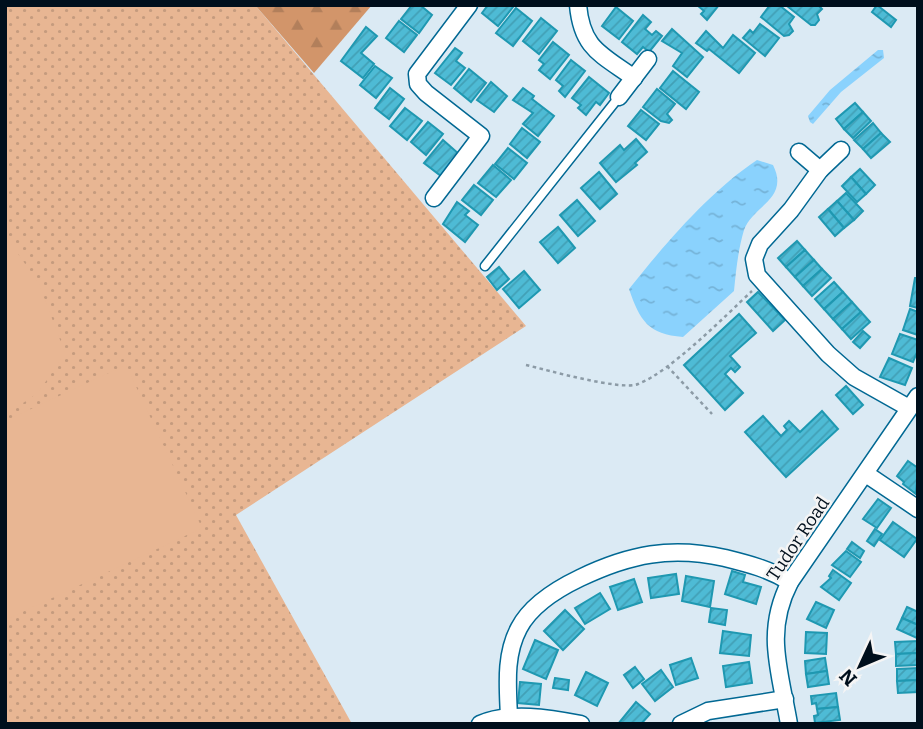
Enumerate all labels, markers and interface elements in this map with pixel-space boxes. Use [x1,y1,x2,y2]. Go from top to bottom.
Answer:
street label: Tudor Road [762,493,834,585]
north arrow [825,631,895,701]
text: N [835,664,861,691]

